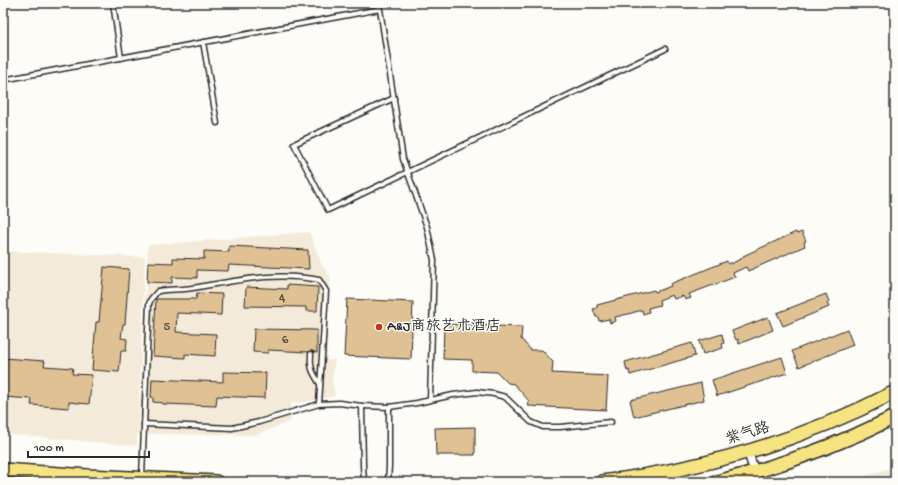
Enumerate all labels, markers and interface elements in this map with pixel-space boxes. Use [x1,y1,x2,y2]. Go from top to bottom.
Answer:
house number: 4 [279,291,285,306]
place label: A&J商旅艺术酒店 [387,317,501,336]
house number: 5 [164,320,171,335]
marker: A&J商旅艺术酒店 [374,322,384,332]
house number: 6 [282,333,289,348]
street label: 紫气路 [724,419,772,449]
scale bar [28,433,149,459]
text: 100 m [33,442,64,456]

